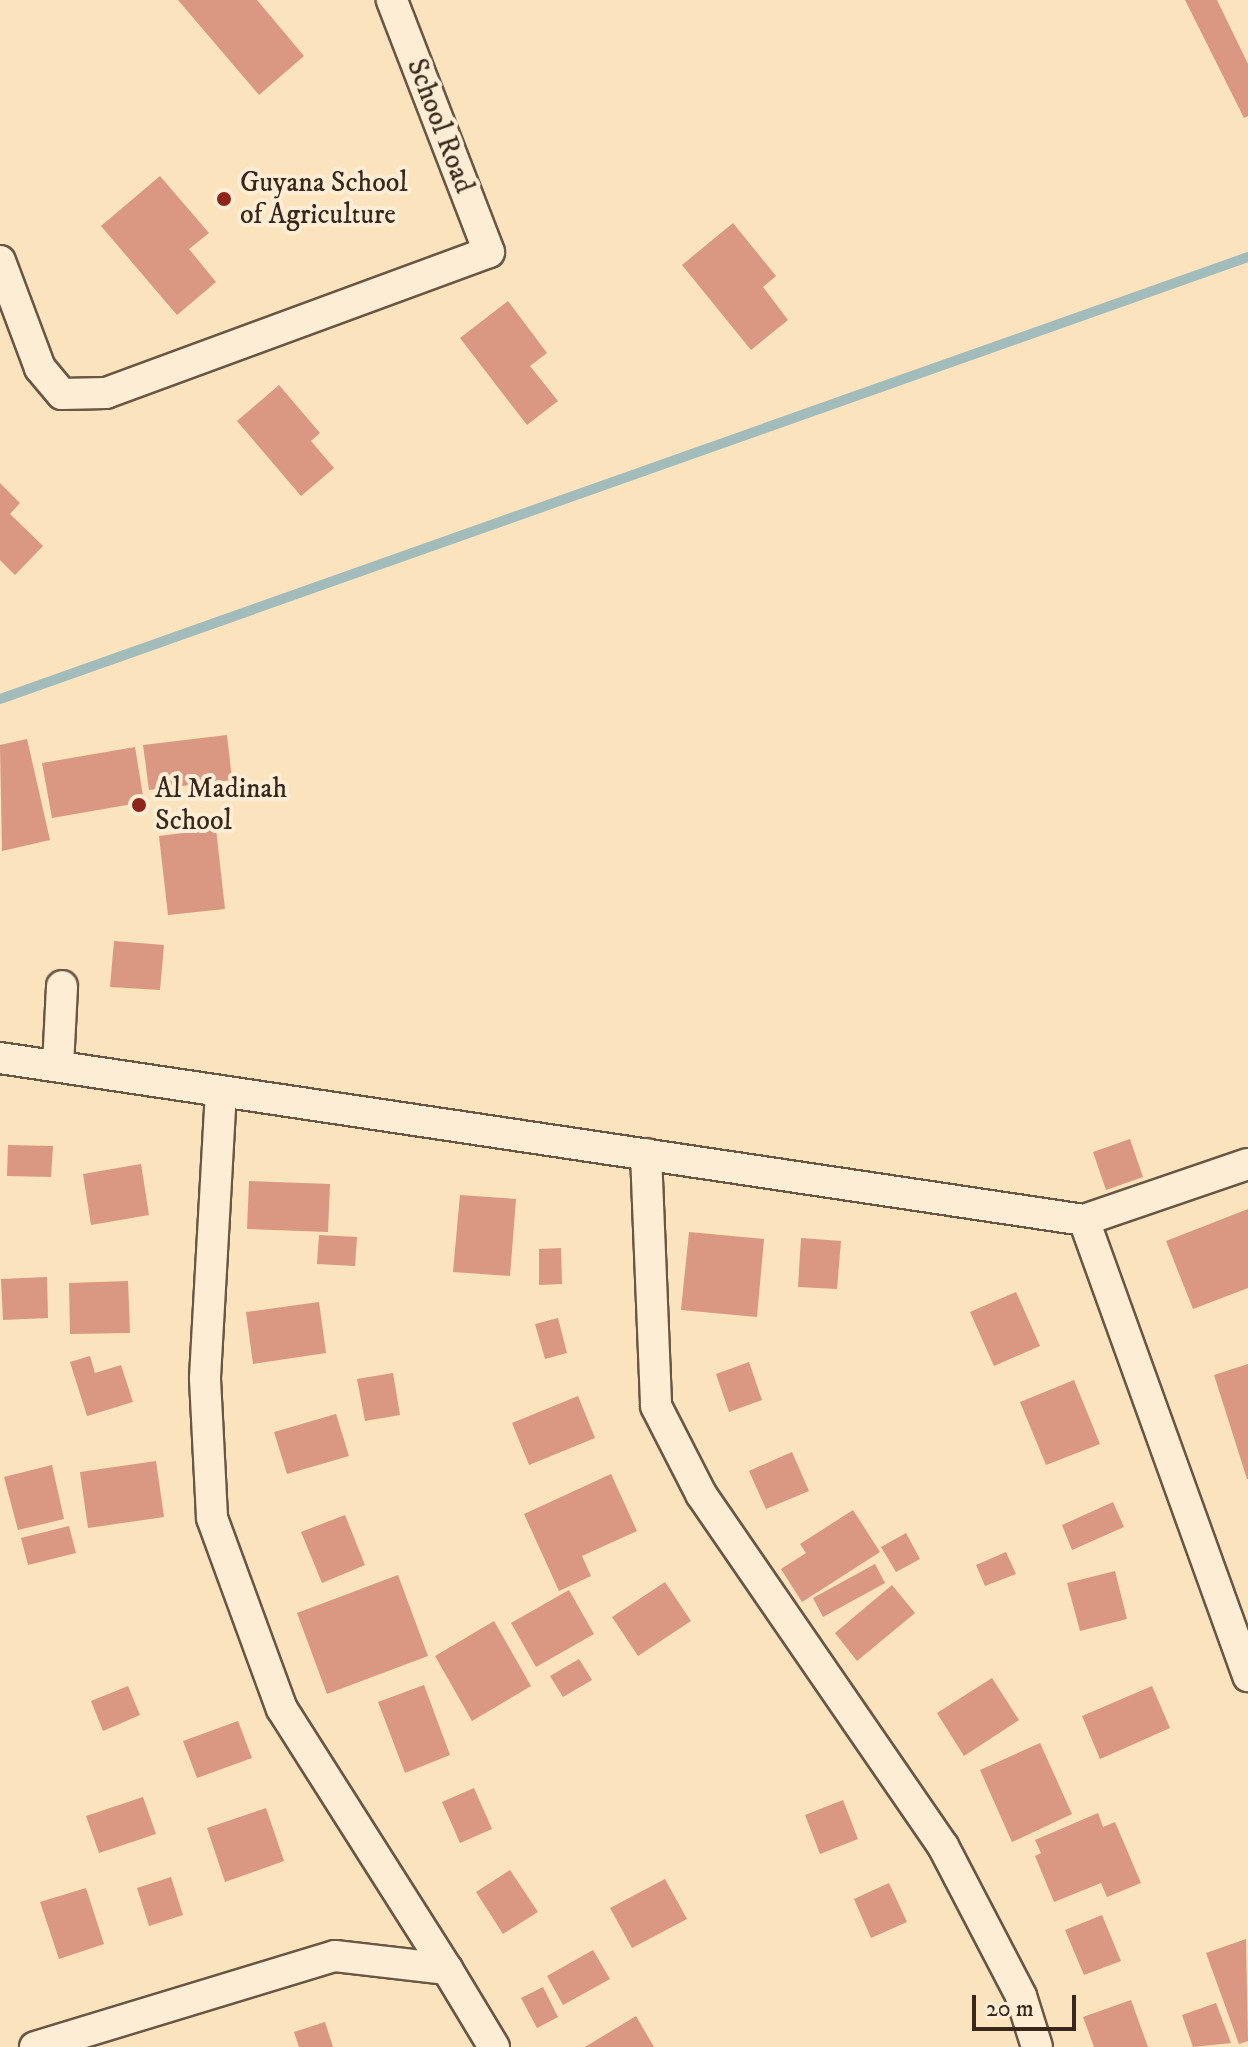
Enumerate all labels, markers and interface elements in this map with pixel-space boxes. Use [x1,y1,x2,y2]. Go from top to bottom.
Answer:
street label: School Road [399,54,481,198]
place label: Guyana School of Agriculture [240,166,408,232]
marker: Guyana School of Agriculture [215,190,233,208]
place label: Al Madinah School [155,772,287,838]
marker: Al Madinah School [130,796,148,814]
scale bar [976,1979,1080,2029]
text: 20 m [986,1994,1034,2024]

